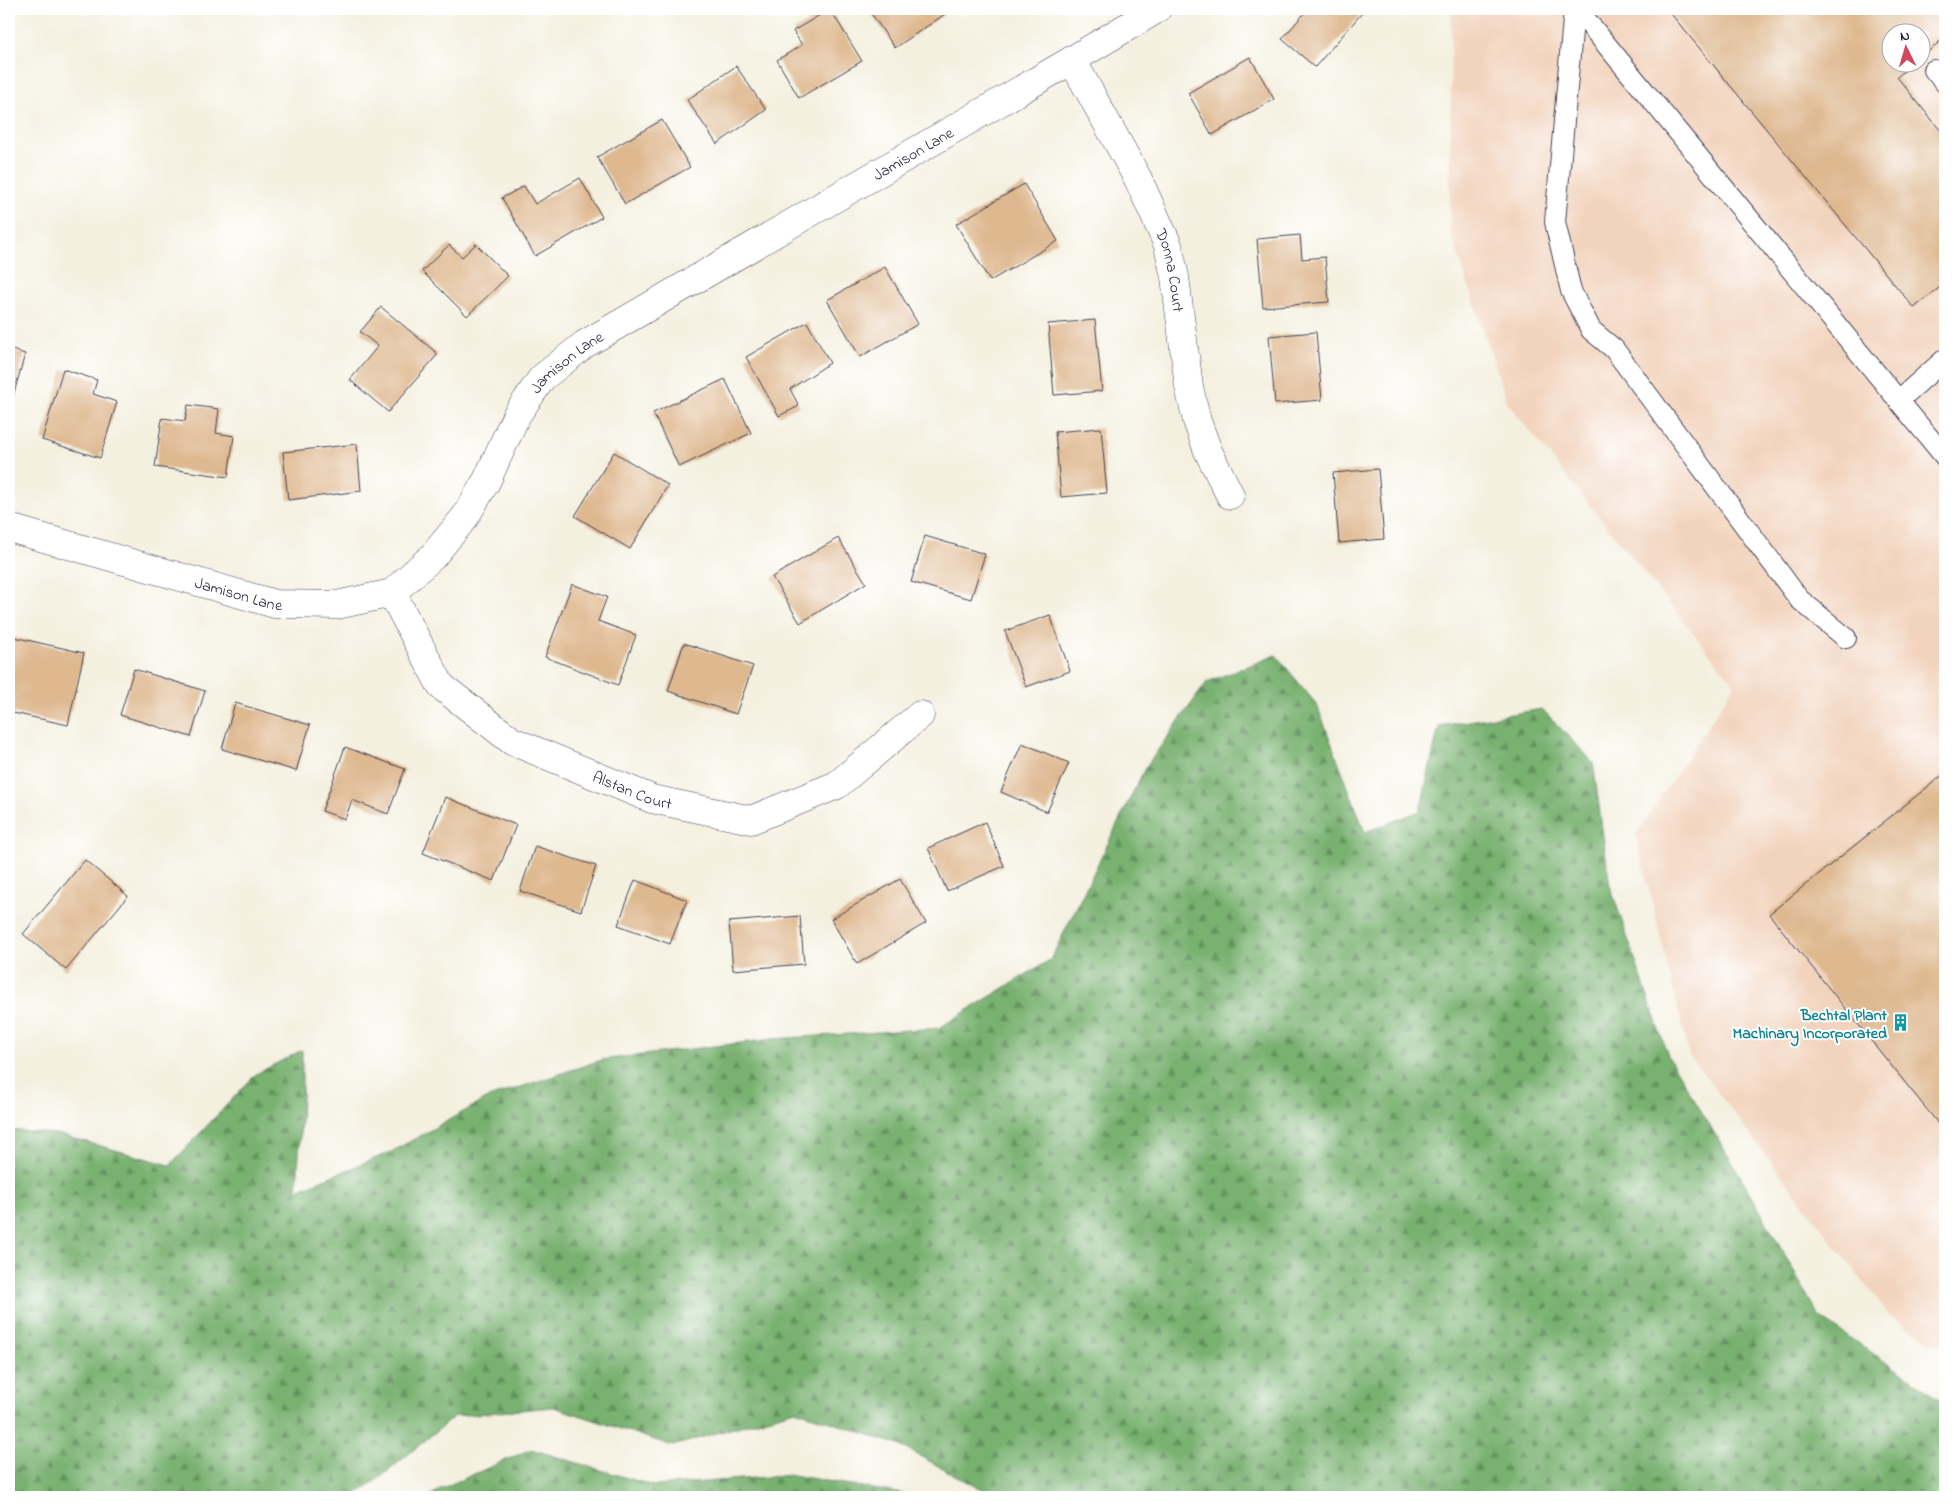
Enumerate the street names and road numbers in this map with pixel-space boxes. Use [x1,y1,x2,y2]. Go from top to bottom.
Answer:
street label: Jamison Lane [869,121,959,188]
street label: Donna Court [1148,224,1189,314]
street label: Jamison Lane [525,325,609,399]
street label: Jamison Lane [192,572,283,618]
street label: Alstan Court [588,766,674,817]

